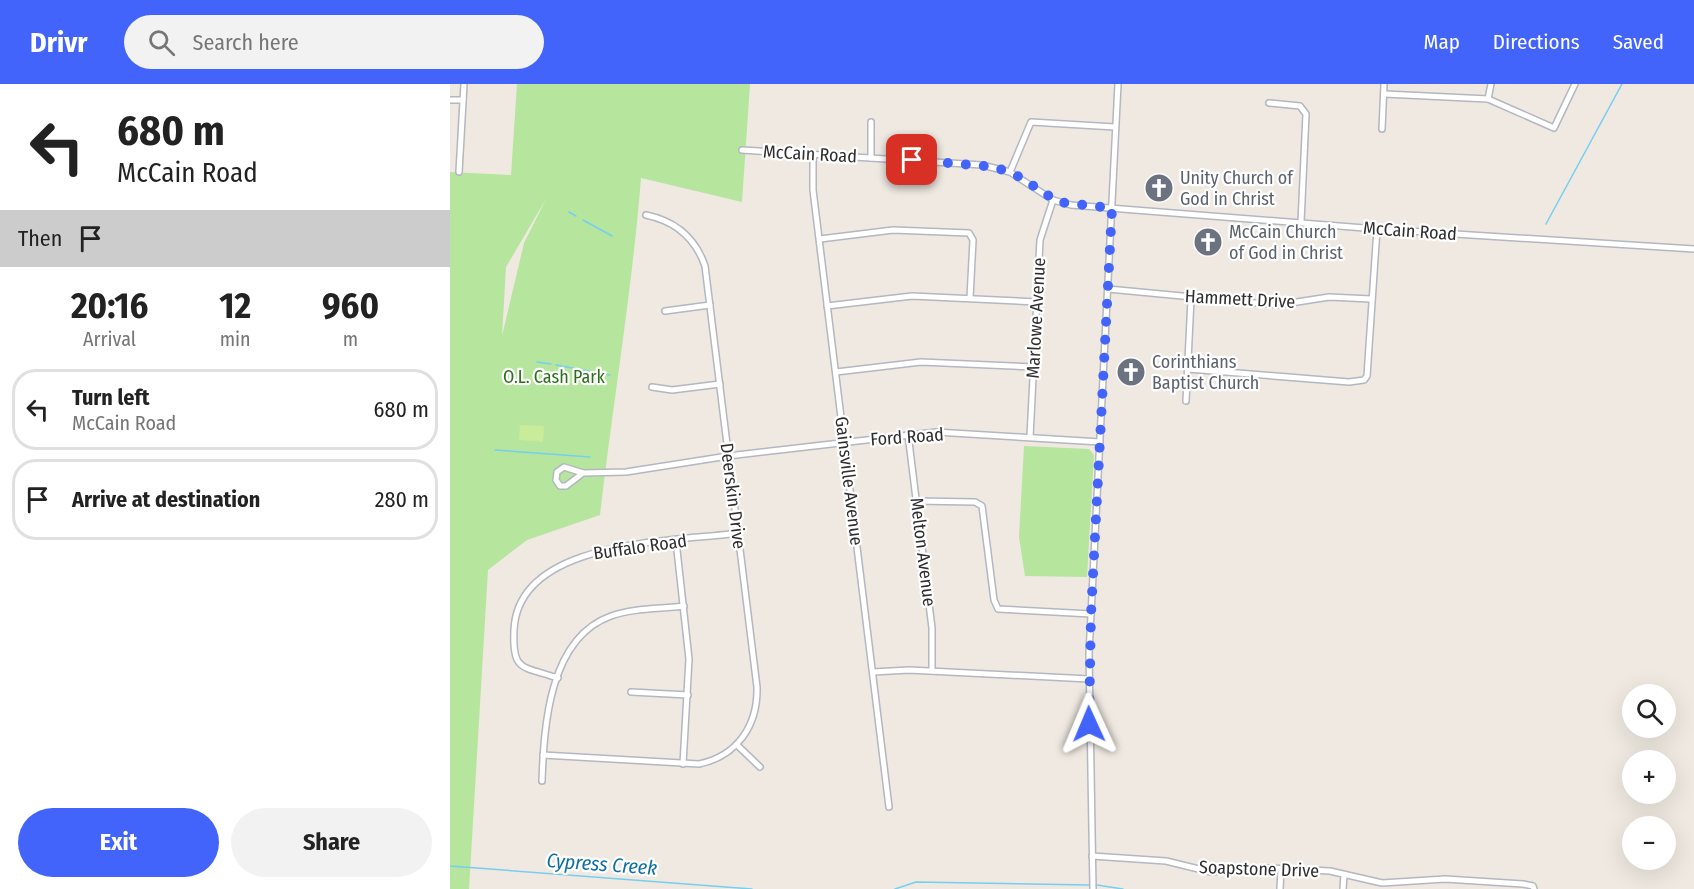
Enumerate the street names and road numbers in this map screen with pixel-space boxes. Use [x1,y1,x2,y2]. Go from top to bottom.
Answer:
street label: McCain Road [763,141,857,167]
street label: McCain Road [1362,217,1458,245]
street label: Marlowe Avenue [1022,257,1050,379]
street label: Hammett Drive [1184,285,1296,313]
street label: Gainsville Avenue [830,415,868,547]
street label: Ford Road [869,423,945,451]
street label: Deerskin Drive [716,442,750,550]
street label: Melton Avenue [905,496,941,608]
street label: Buffalo Road [592,530,688,564]
street label: Soapstone Drive [1199,856,1320,882]

